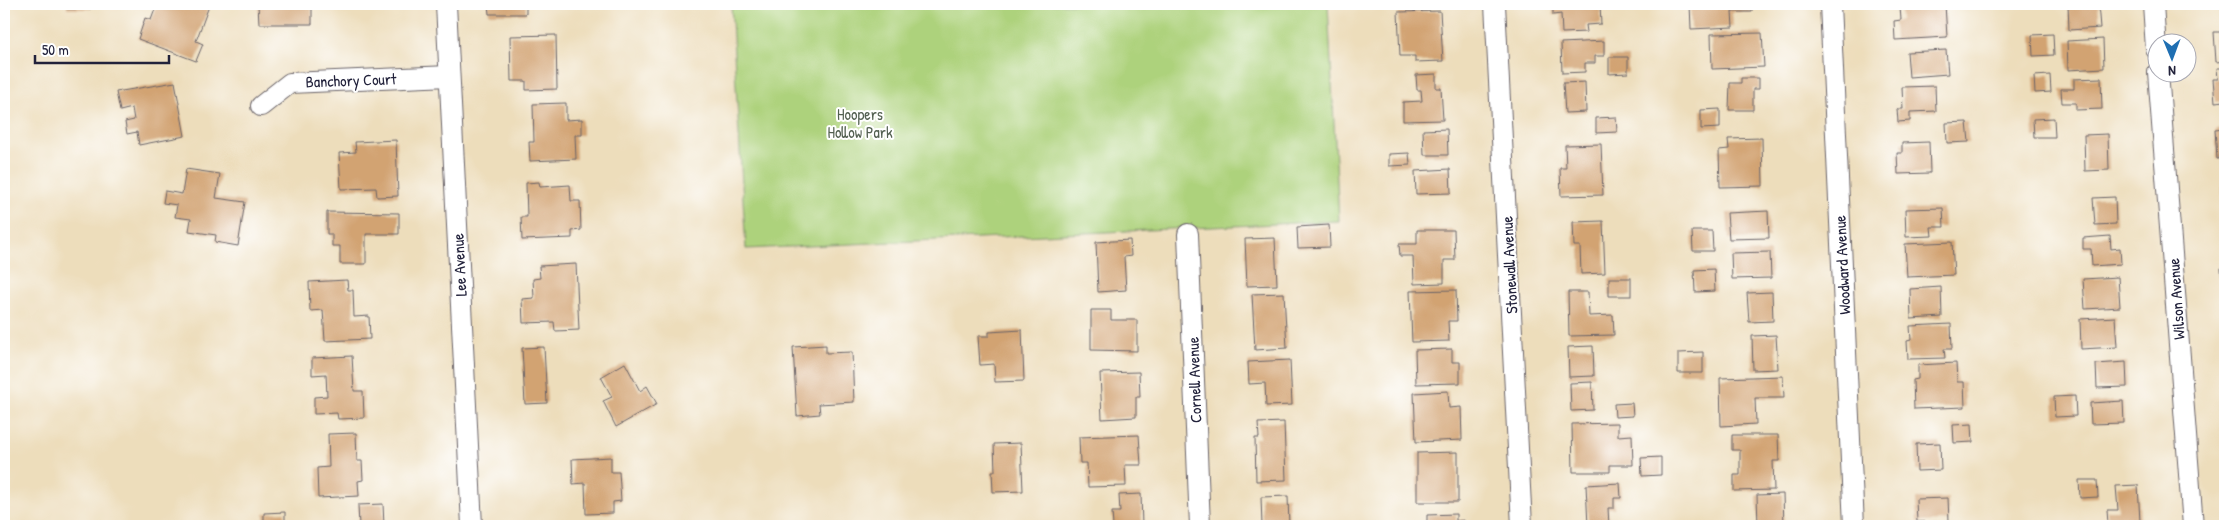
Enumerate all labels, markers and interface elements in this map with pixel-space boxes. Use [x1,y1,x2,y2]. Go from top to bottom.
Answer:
scale bar [35,32,169,64]
north arrow [2146,32,2196,82]
text: 50 m [42,39,69,60]
text: N [2168,62,2176,81]
street label: Banchory Court [305,67,397,93]
park label: Hoopers Hollow Park [827,103,893,143]
street label: Woodward Avenue [1828,214,1856,315]
street label: Stonewall Avenue [1495,215,1523,314]
street label: Lee Avenue [446,232,472,297]
street label: Wilson Avenue [2162,257,2190,341]
street label: Cornell Avenue [1181,336,1206,423]

